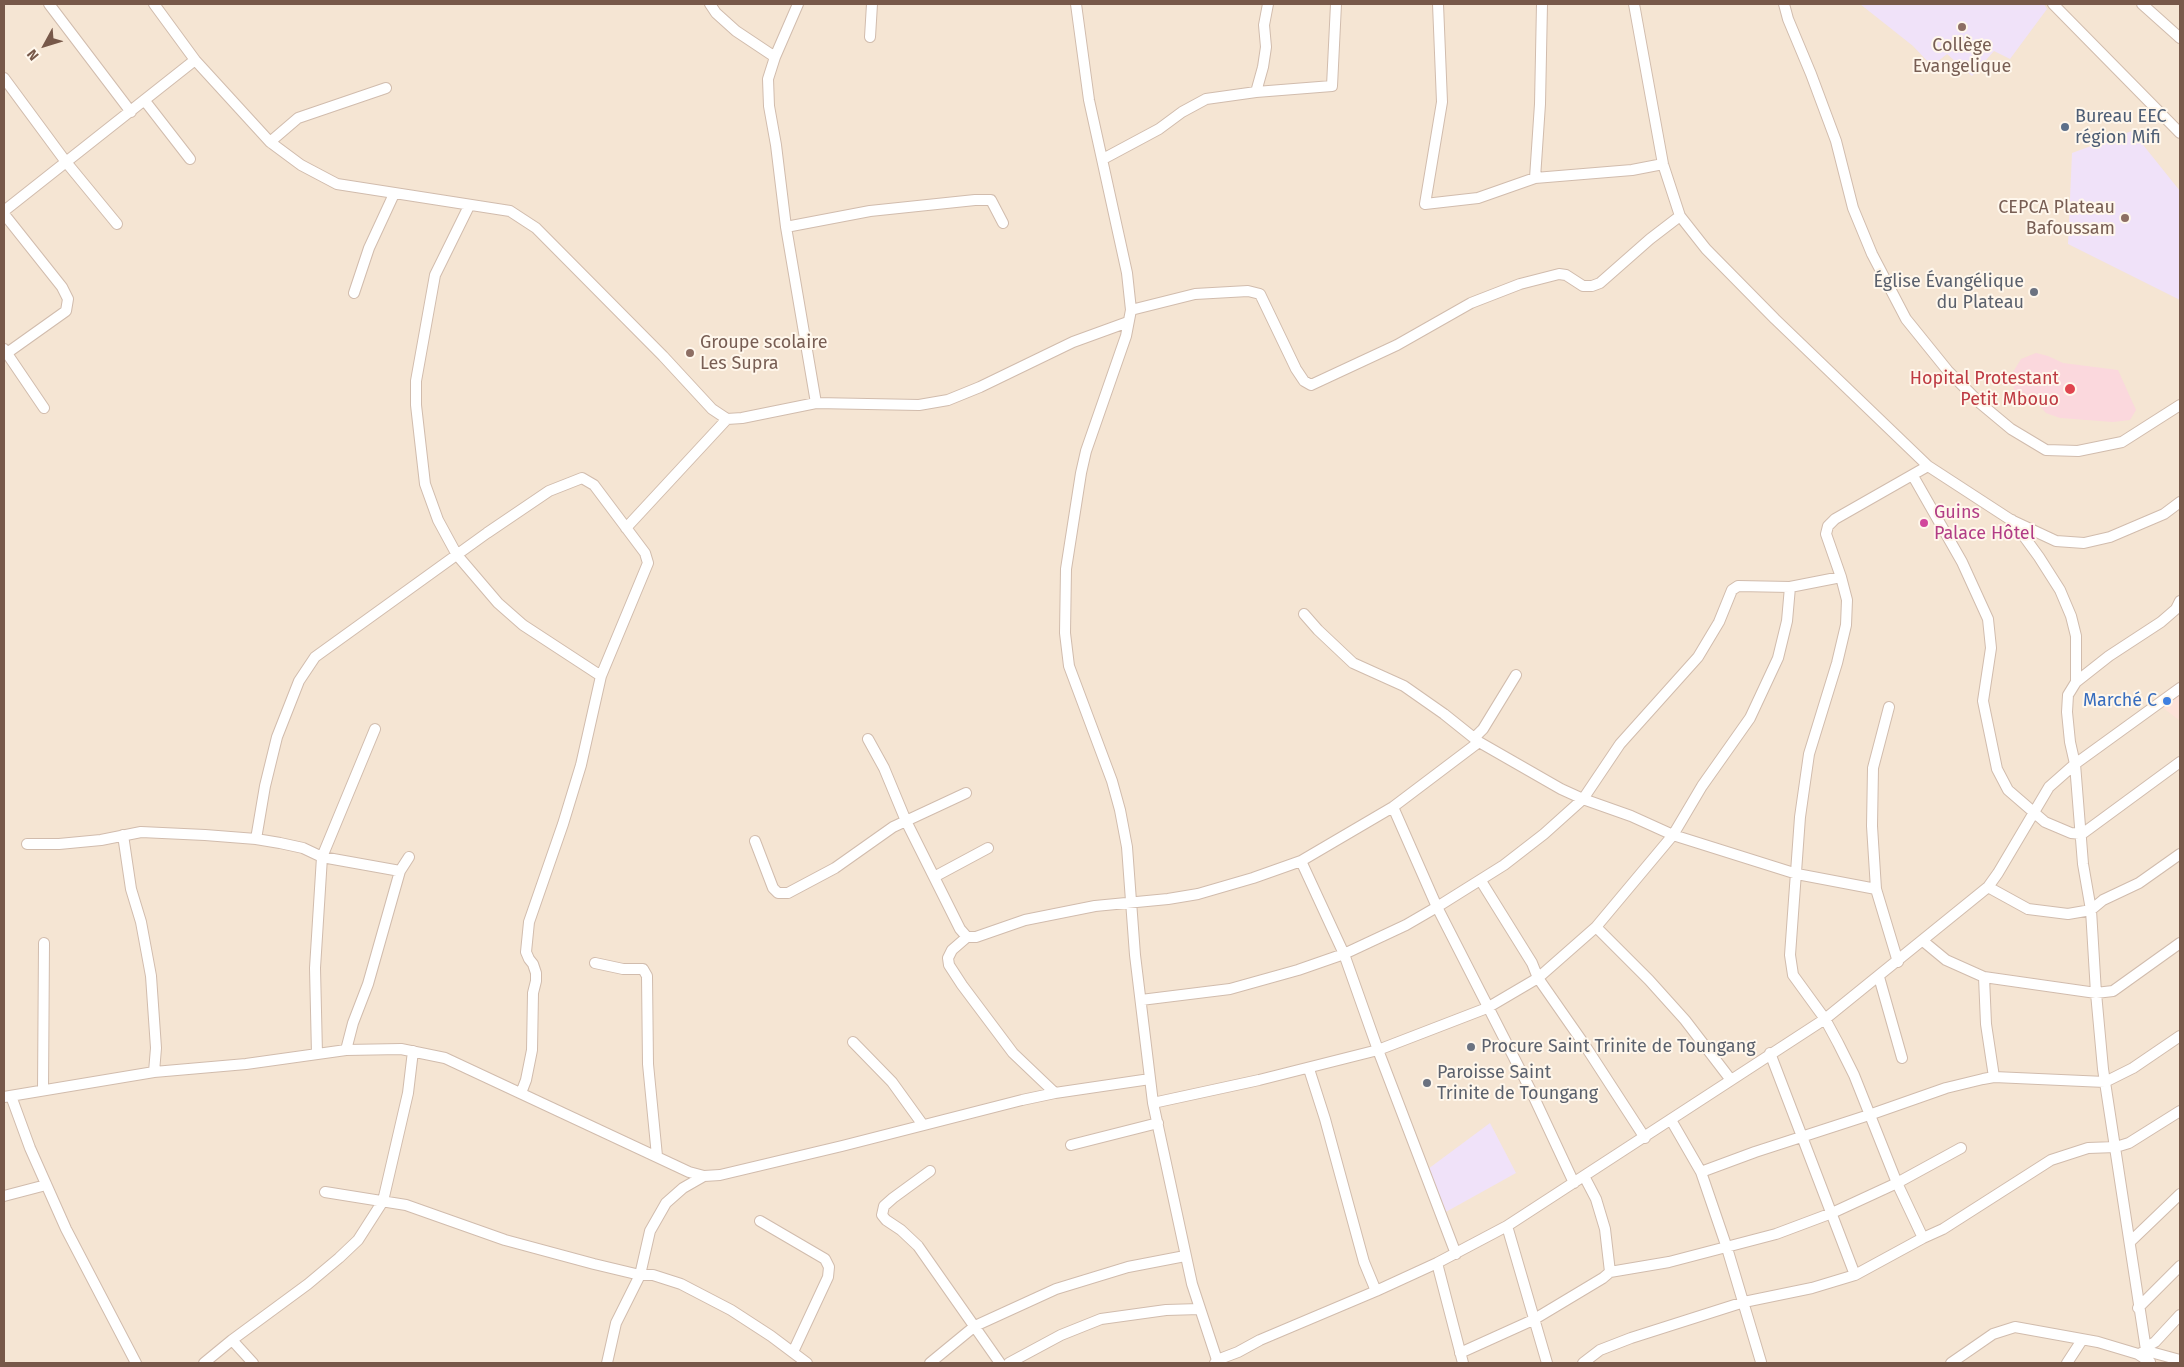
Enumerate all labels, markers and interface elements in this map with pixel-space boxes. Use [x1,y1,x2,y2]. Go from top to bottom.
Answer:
north arrow [20,20,70,70]
marker: Collège Evangelique [1956,21,1968,33]
place label: Collège Evangelique [1913,35,2011,78]
text: N [23,46,42,64]
place label: Bureau EEC région Mifi [2075,106,2167,148]
marker: Bureau EEC région Mifi [2059,121,2071,133]
place label: CEPCA Plateau Bafoussam [1998,197,2115,240]
marker: CEPCA Plateau Bafoussam [2119,212,2131,224]
place label: Église Évangélique du Plateau [1874,271,2024,314]
marker: Église Évangélique du Plateau [2028,286,2040,298]
place label: Groupe scolaire Les Supra [700,332,827,374]
marker: Groupe scolaire Les Supra [684,347,696,359]
place label: Hopital Protestant Petit Mbouo [1910,368,2059,410]
marker: Hopital Protestant Petit Mbouo [2063,382,2077,396]
place label: Guins Palace Hôtel [1934,502,2035,544]
marker: Guins Palace Hôtel [1918,517,1930,529]
place label: Marché C [2083,690,2157,712]
marker: Marché C [2161,695,2173,707]
place label: Procure Saint Trinite de Toungang [1481,1036,1756,1058]
marker: Procure Saint Trinite de Toungang [1465,1041,1477,1053]
place label: Paroisse Saint Trinite de Toungang [1437,1062,1598,1104]
marker: Paroisse Saint Trinite de Toungang [1421,1077,1433,1089]

